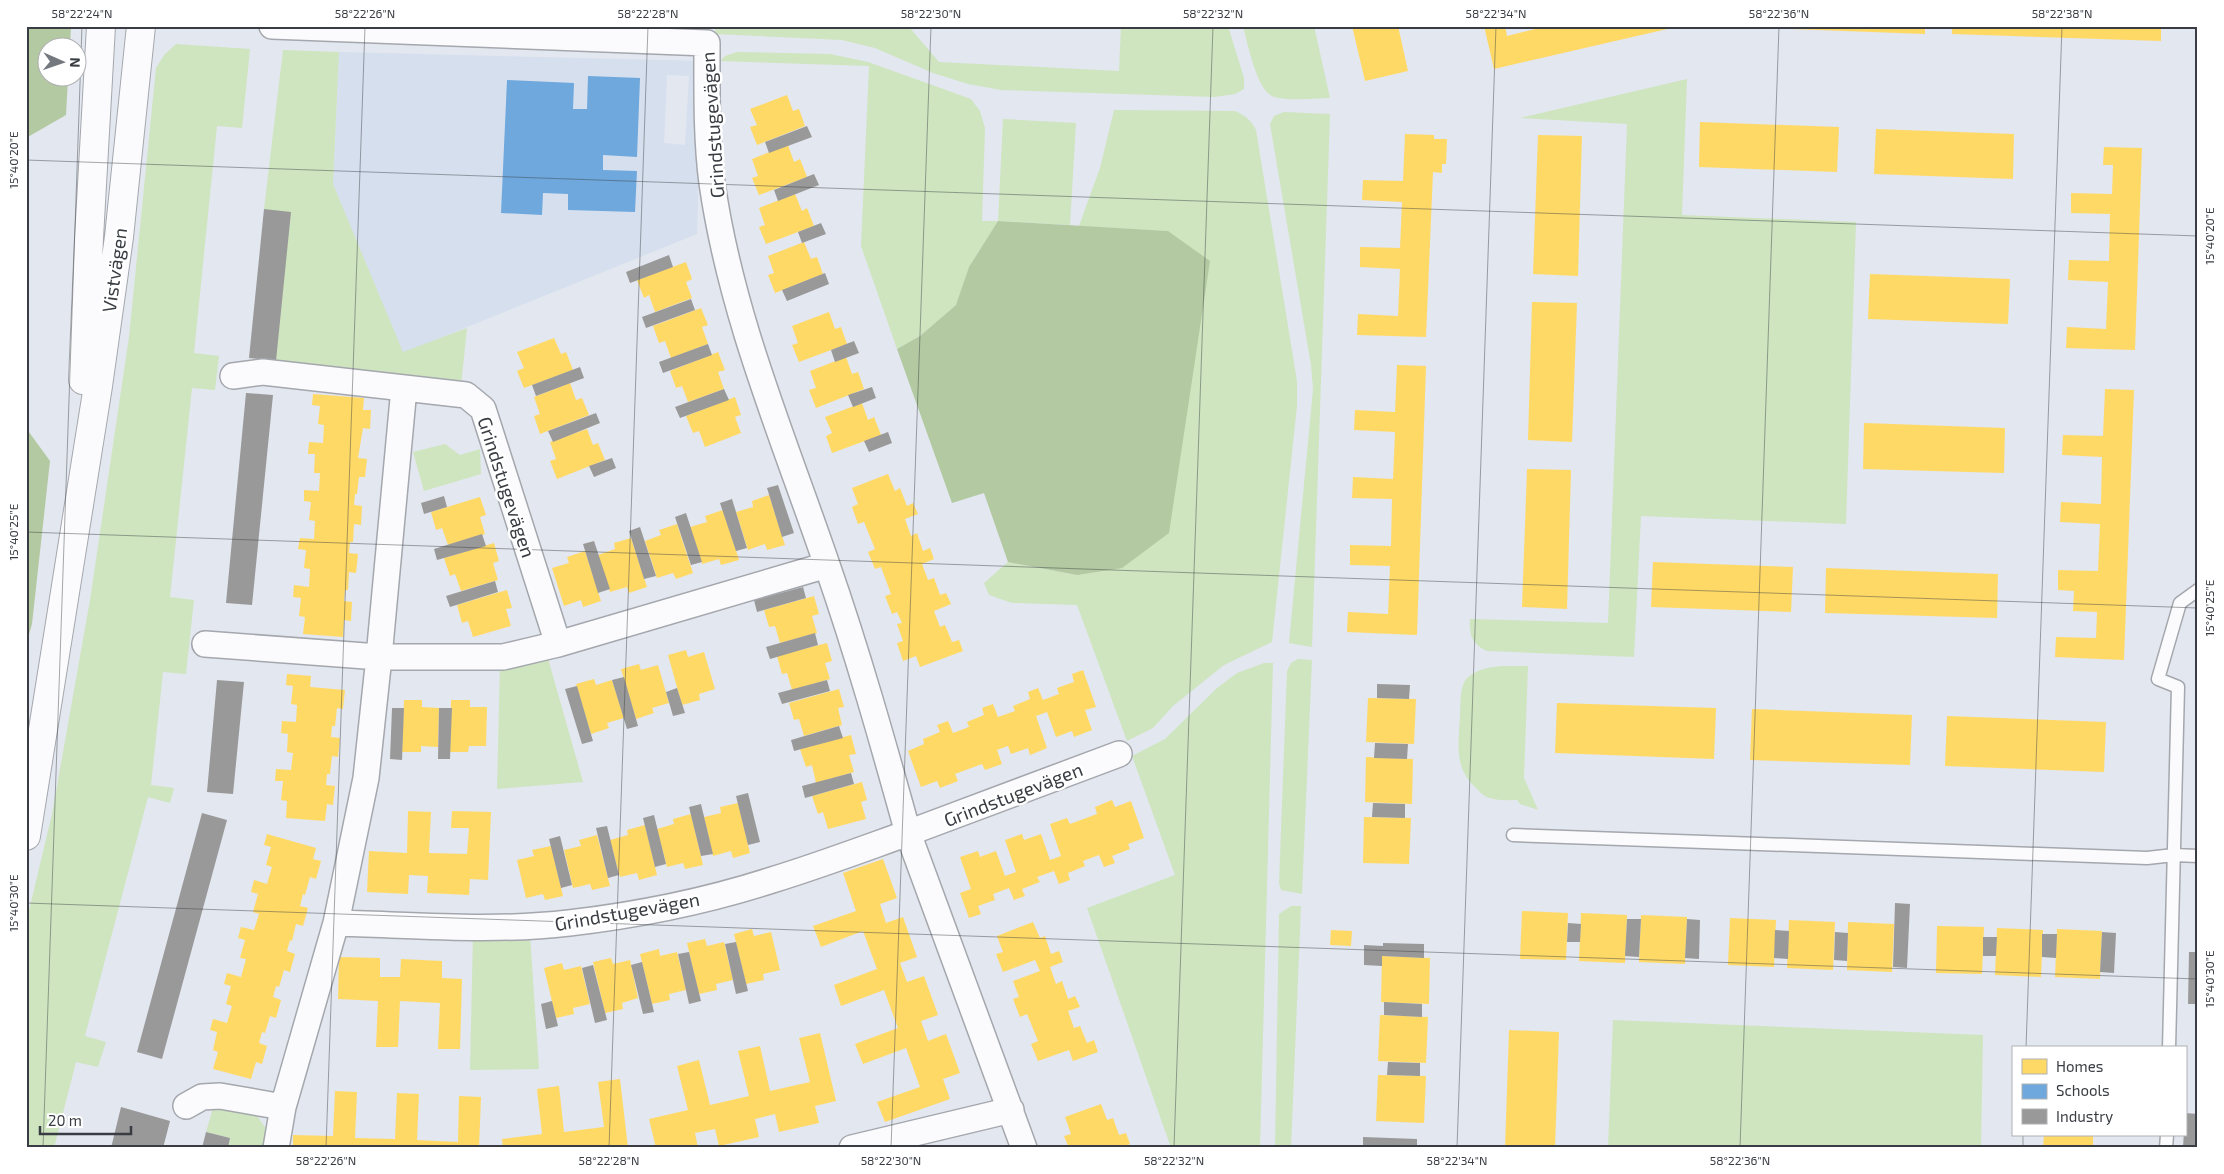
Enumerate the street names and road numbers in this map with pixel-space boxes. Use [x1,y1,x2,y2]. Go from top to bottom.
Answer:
street label: Grindstugevägen [695,51,729,199]
street label: Vistvägen [97,226,131,314]
street label: Grindstugevägen [473,414,541,560]
street label: Grindstugevägen [940,757,1086,831]
street label: Grindstugevägen [553,887,701,935]

